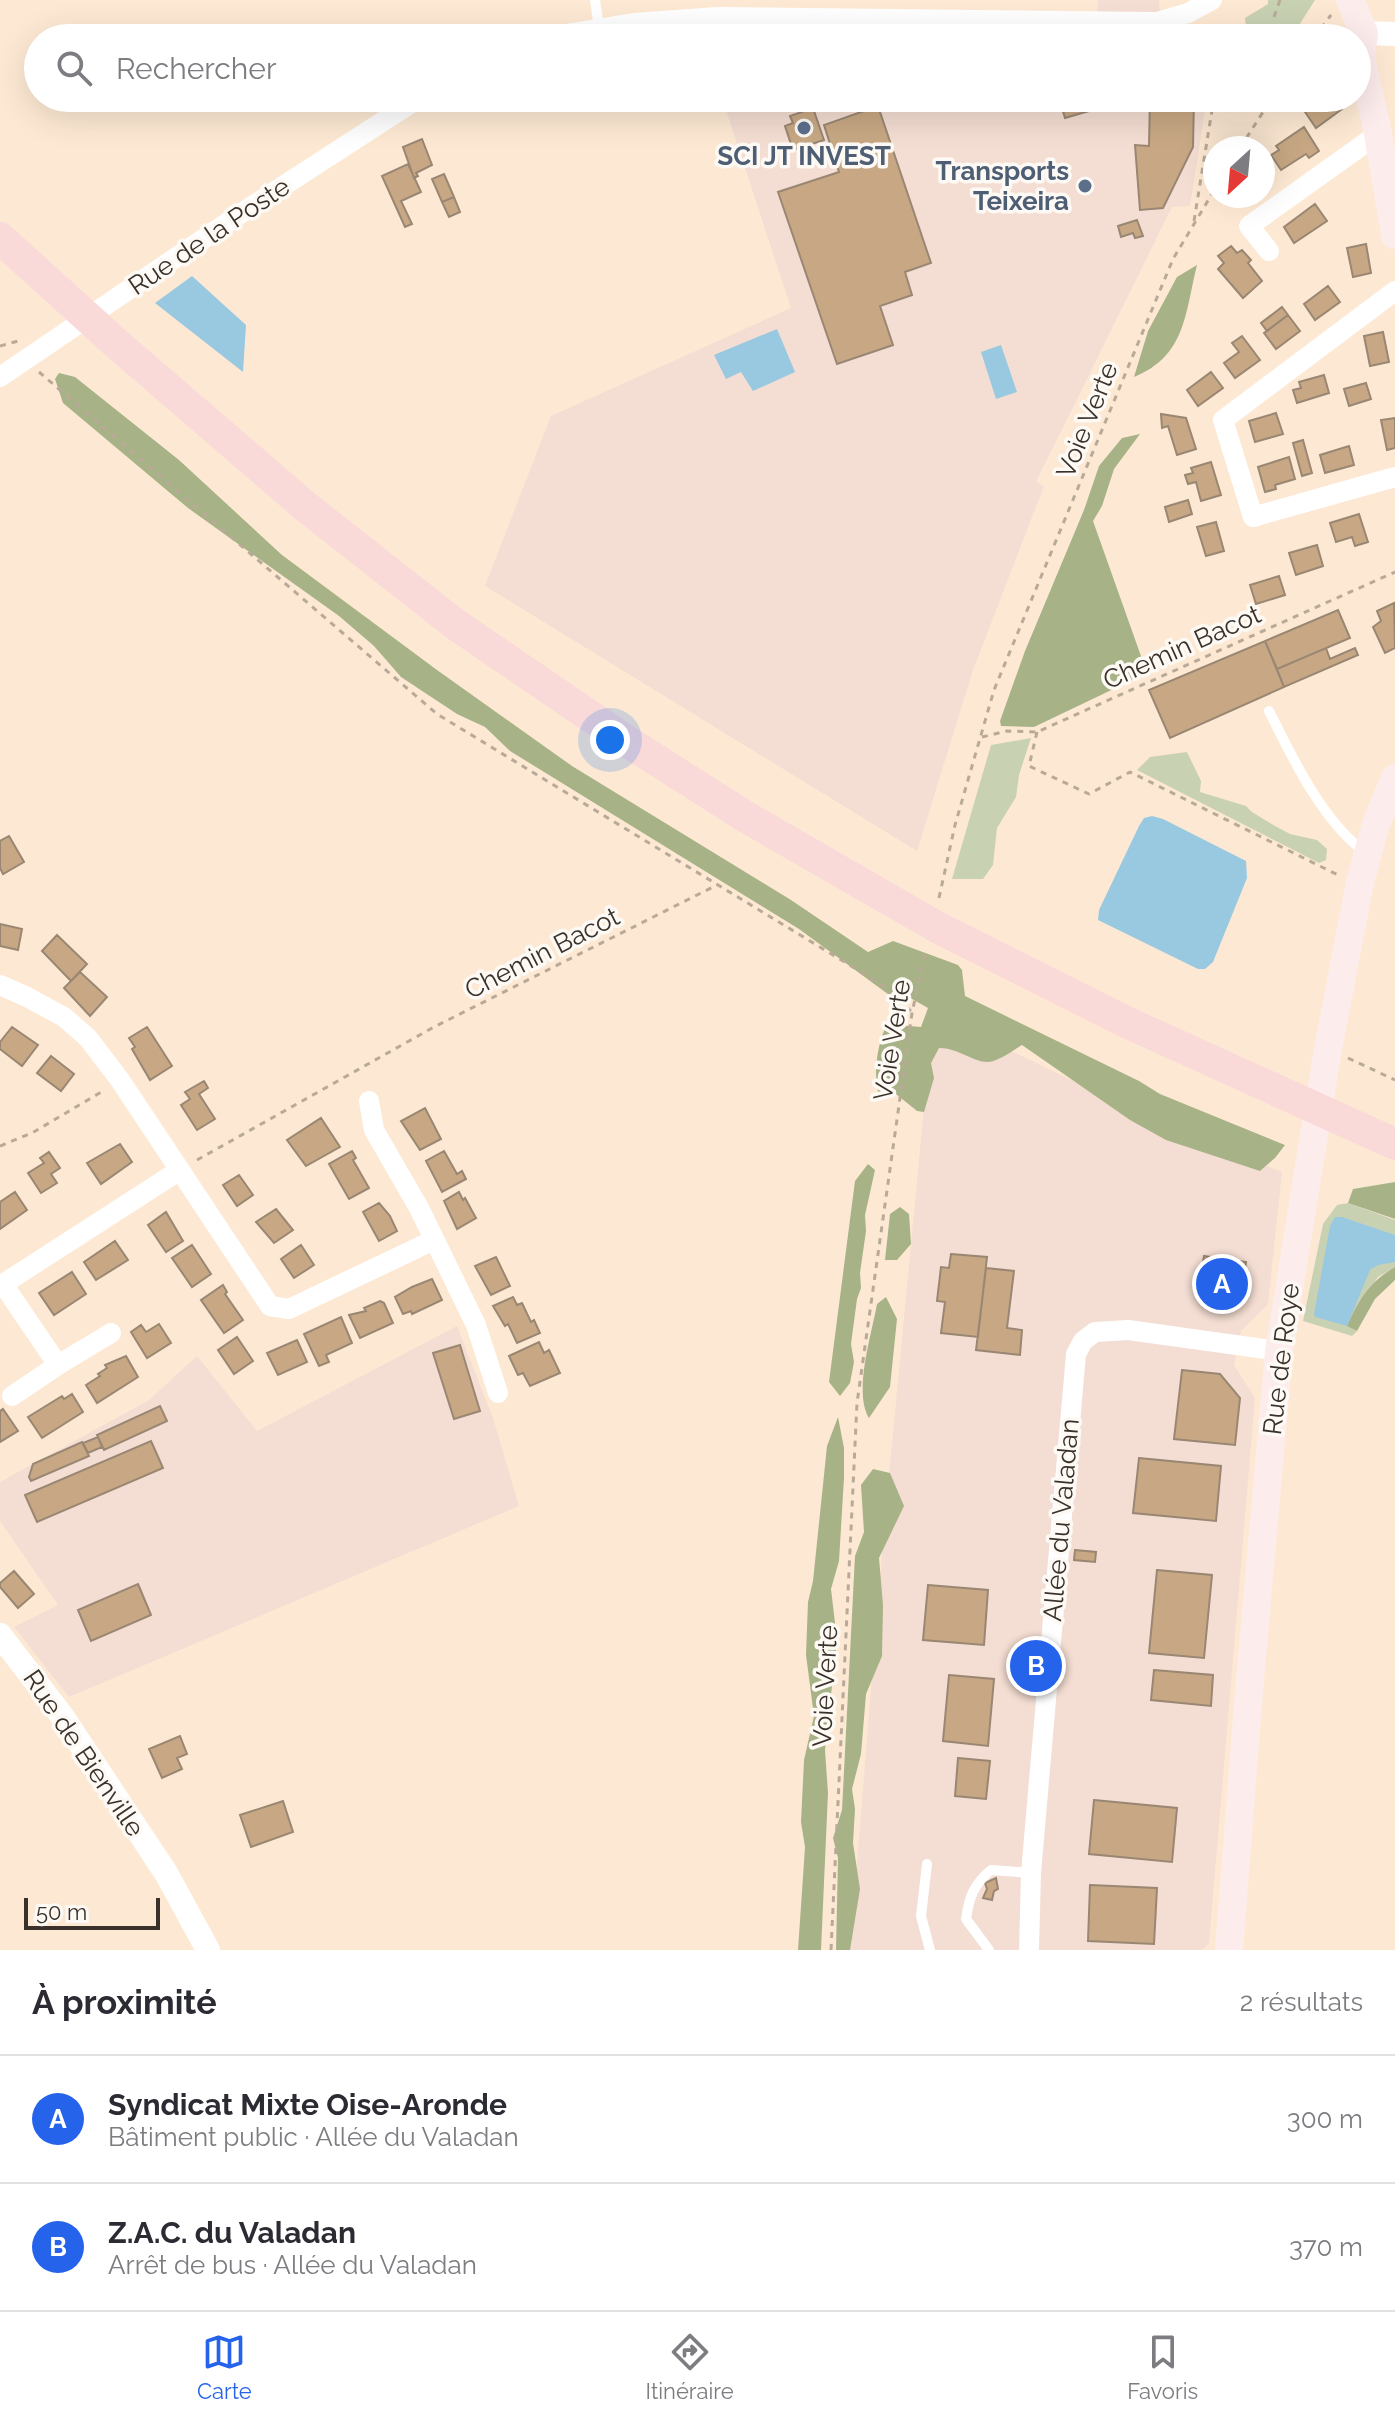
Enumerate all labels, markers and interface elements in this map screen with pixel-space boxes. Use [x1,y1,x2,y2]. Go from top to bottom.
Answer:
search box [24,24,1371,112]
icon: search [52,46,96,90]
text: Rechercher [116,51,276,86]
marker: SCI JT INVEST [795,119,813,137]
north arrow [1203,136,1275,208]
place label: SCI JT INVEST [717,141,891,171]
place label: Transports Teixeira [936,156,1069,216]
street label: Rue de la Poste [123,171,295,301]
marker: Transports Teixeira [1076,177,1094,195]
street label: Voie Verte [1050,358,1124,482]
street label: Chemin Bacot [1099,599,1266,695]
your location [590,720,630,760]
street label: Chemin Bacot [460,901,624,1005]
street label: Voie Verte [868,977,916,1103]
pin: A [1196,1254,1248,1314]
street label: Rue de Roye [1257,1281,1305,1437]
street label: Allée du Valadan [1037,1417,1085,1623]
street label: Voie Verte [807,1624,843,1748]
pin: B [1010,1636,1062,1696]
street label: Rue de Bienville [17,1664,151,1842]
scale bar [24,1894,160,1930]
text: 50 m [36,1899,87,1925]
text: À proximité [32,1982,217,2022]
text: 2 résultats [1240,1987,1363,2017]
text: Syndicat Mixte Oise-Aronde [108,2087,507,2122]
text: A [49,2104,67,2134]
text: 300 m [1287,2104,1363,2134]
text: Bâtiment public · Allée du Valadan [108,2122,519,2152]
text: Z.A.C. du Valadan [108,2215,356,2250]
text: B [49,2232,67,2262]
text: 370 m [1289,2232,1363,2262]
text: Arrêt de bus · Allée du Valadan [108,2250,477,2280]
tab: Carte [197,2330,252,2404]
tab: Itinéraire [646,2330,734,2404]
tab: Favoris [1127,2330,1198,2404]

